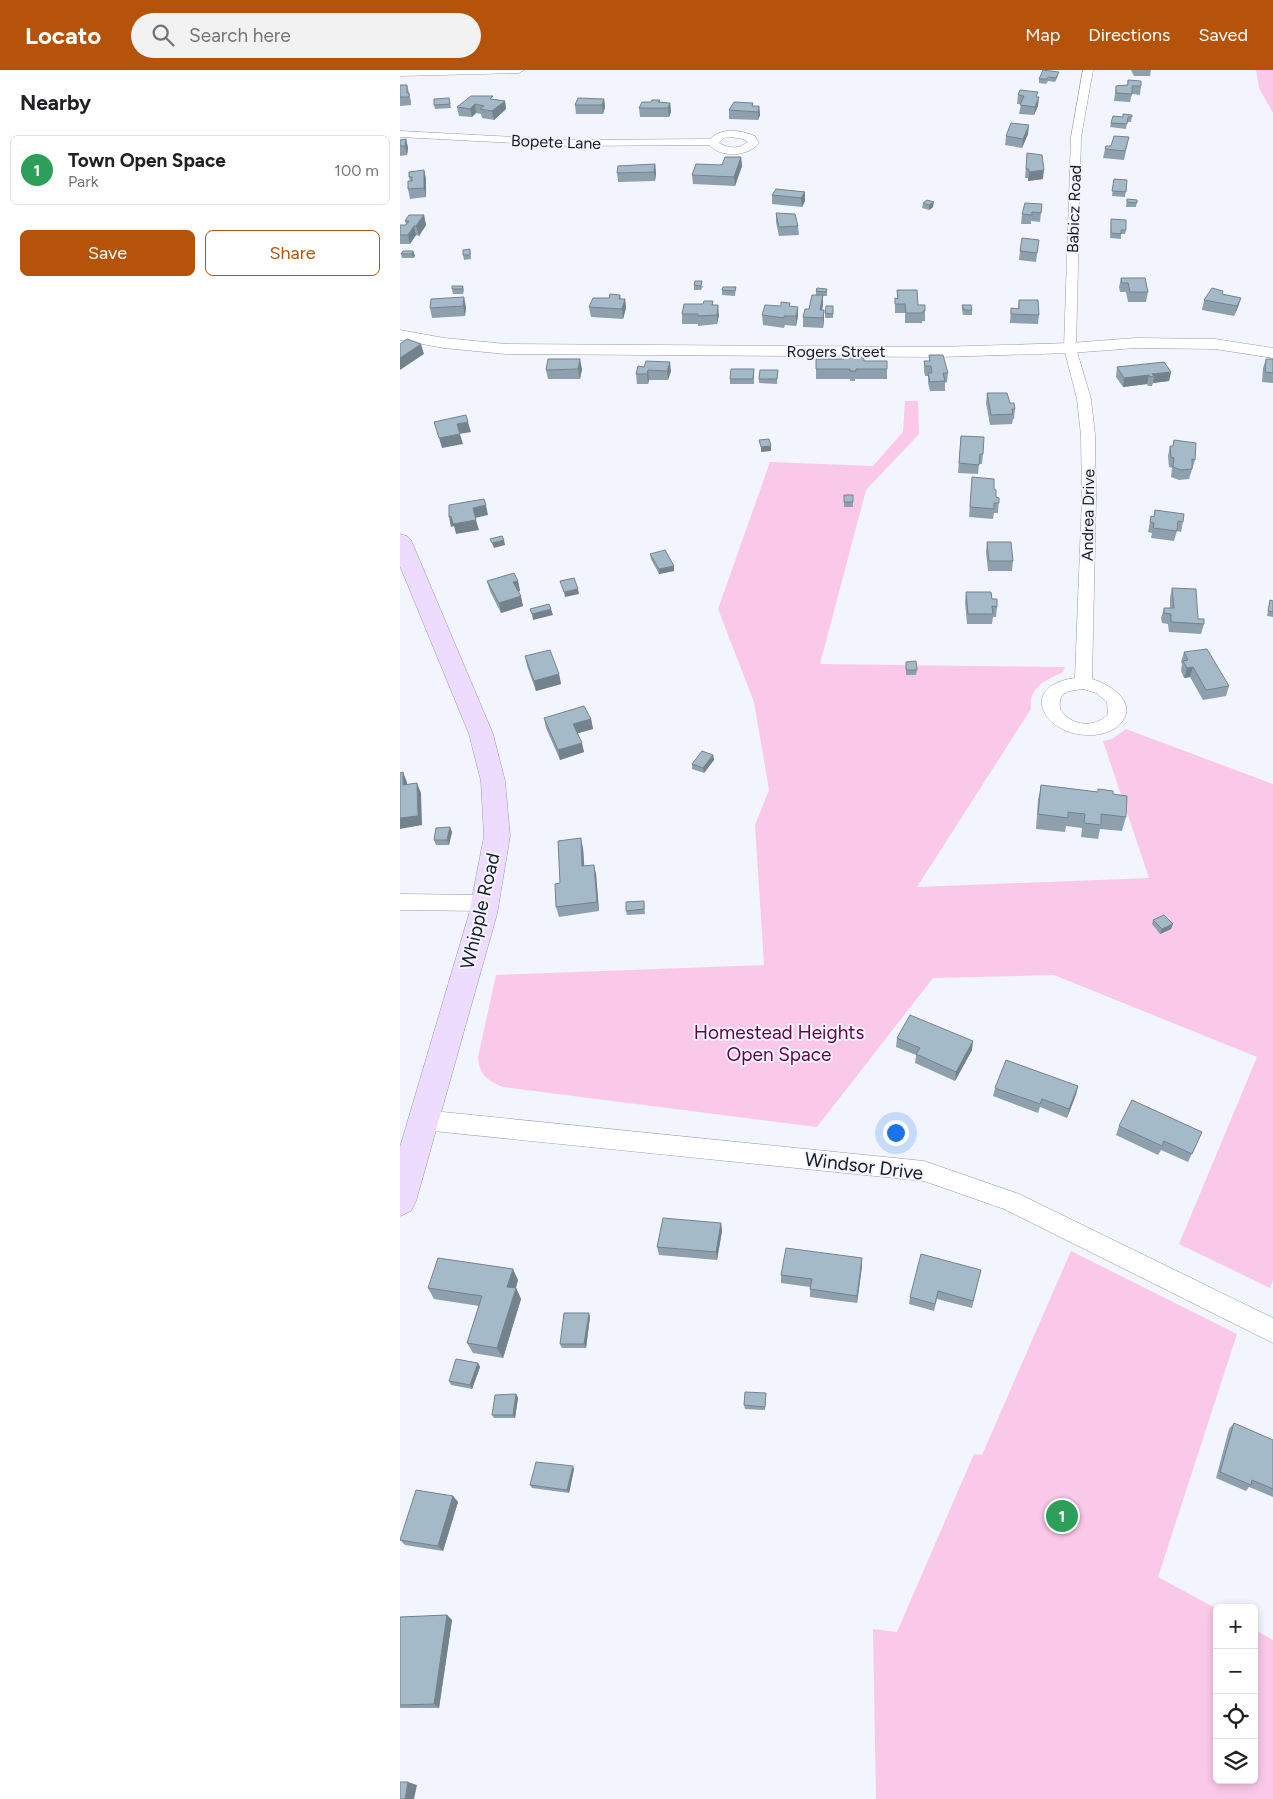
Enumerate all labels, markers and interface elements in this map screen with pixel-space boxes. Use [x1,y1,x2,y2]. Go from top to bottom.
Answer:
search box [131,13,481,58]
text: Locato [25,21,101,50]
icon: search [149,21,177,49]
text: Search here [189,24,291,47]
text: Map [1025,24,1060,46]
text: Directions [1088,24,1170,46]
text: Saved [1198,24,1248,46]
text: Nearby [20,90,91,115]
street label: Bopete Lane [511,131,602,153]
text: Town Open Space [68,149,226,172]
text: 1 [34,161,40,180]
text: 100 m [334,161,379,180]
street label: Babicz Road [1063,165,1085,253]
text: Park [68,172,98,191]
button: Save [20,230,195,276]
button: Share [205,230,380,276]
street label: Rogers Street [786,342,886,361]
street label: Andrea Drive [1078,468,1098,561]
street label: Whipple Road [455,851,505,971]
park label: Homestead Heights Open Space [694,1021,864,1066]
your location [883,1120,909,1146]
street label: Windsor Drive [803,1147,925,1185]
pin: 1 [1046,1497,1078,1535]
map controls [1213,1604,1258,1784]
button: + [1213,1604,1258,1649]
button: − [1213,1649,1258,1694]
button: locate [1213,1694,1258,1739]
button: layers [1213,1739,1258,1784]

